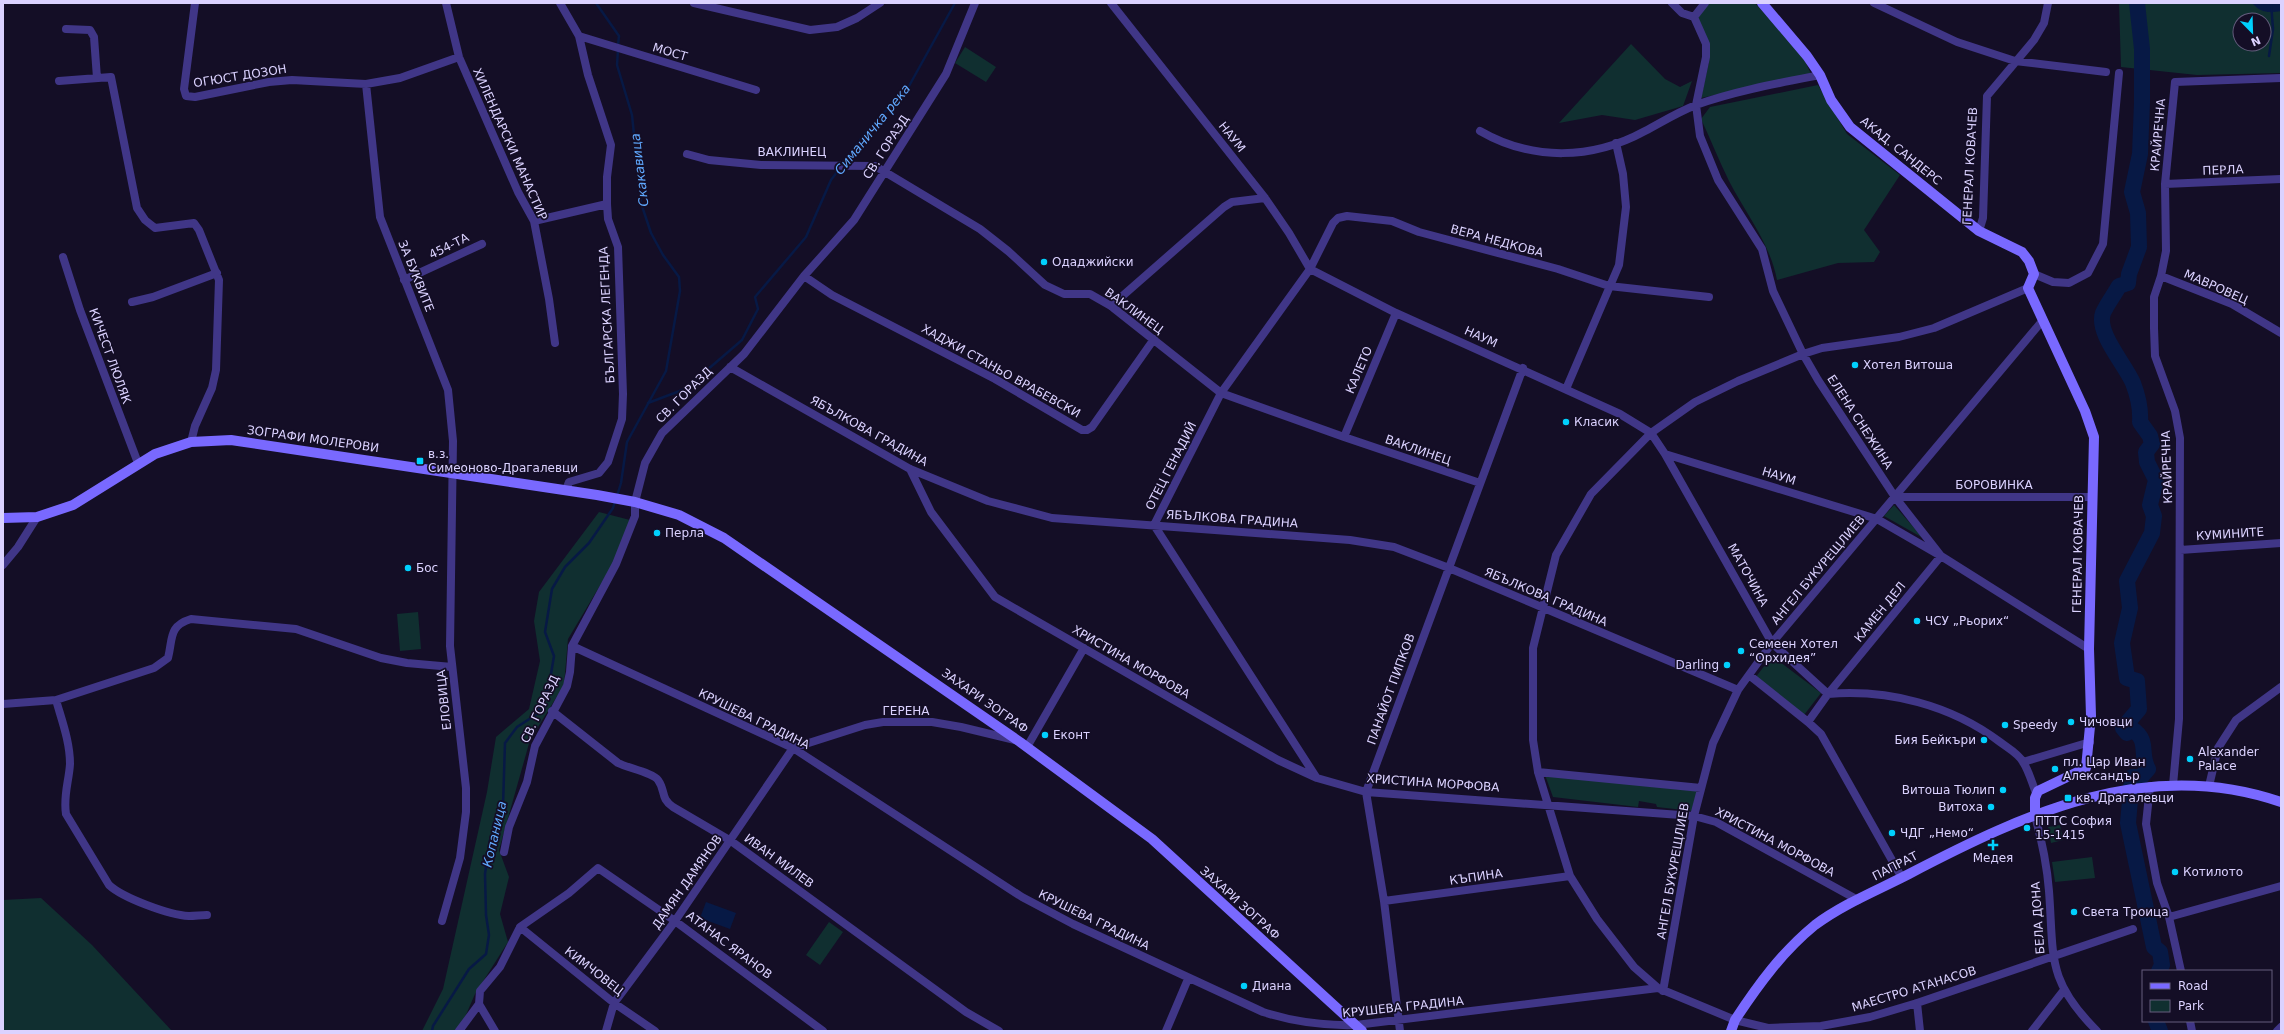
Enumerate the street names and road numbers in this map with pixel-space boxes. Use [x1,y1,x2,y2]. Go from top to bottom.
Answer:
street label: МОСТ [651,40,690,64]
street label: ОГЮСТ ДОЗОН [192,62,288,90]
street label: ХИЛЕНДАРСКИ МАНАСТИР [470,66,550,222]
street label: КРАЙРЕЧНА [2147,97,2168,172]
street label: ГЕНЕРАЛ КОВАЧЕВ [1960,107,1980,225]
street label: СВ. ГОРАЗД [860,112,912,182]
street label: АКАД. САНДЕРС [1858,114,1944,188]
street label: НАУМ [1216,119,1248,155]
street label: ВАКЛИНЕЦ [758,145,826,159]
street label: ПЕРЛА [2202,162,2245,178]
street label: ВЕРА НЕДКОВА [1449,222,1546,260]
street label: 454-ТА [427,230,472,262]
street label: ЗА БУКВИТЕ [395,238,437,314]
street label: БЪЛГАРСКА ЛЕГЕНДА [596,245,618,384]
street label: МАВРОВЕЦ [2182,267,2250,307]
street label: ВАКЛИНЕЦ [1102,285,1166,337]
street label: КИЧЕСТ ЛЮЛЯК [86,306,134,406]
street label: ХАДЖИ СТАНЬО ВРАБЕВСКИ [919,321,1083,421]
street label: НАУМ [1462,324,1500,350]
street label: КАЛЕТО [1343,344,1375,396]
street label: СВ. ГОРАЗД [653,364,715,426]
street label: ЕЛЕНА СНЕЖИНА [1824,372,1896,472]
street label: ЯБЪЛКОВА ГРАДИНА [808,393,931,470]
street label: ОТЕЦ ГЕНАДИЙ [1142,419,1199,512]
street label: ЗОГРАФИ МОЛЕРОВИ [246,423,380,455]
street label: КРАЙРЕЧНА [2158,429,2175,504]
street label: ВАКЛИНЕЦ [1383,432,1453,468]
street label: НАУМ [1760,464,1798,488]
street label: БОРОВИНКА [1955,478,2033,492]
street label: ГЕНЕРАЛ КОВАЧЕВ [2070,495,2086,613]
street label: ЯБЪЛКОВА ГРАДИНА [1166,507,1299,531]
street label: АНГЕЛ БУКУРЕЩЛИЕВ [1768,513,1868,627]
street label: КУМИНИТЕ [2196,525,2264,543]
street label: МАТОЧИНА [1725,541,1771,610]
street label: ЯБЪЛКОВА ГРАДИНА [1482,565,1610,630]
street label: КАМЕН ДЕЛ [1851,579,1909,645]
street label: ХРИСТИНА МОРФОВА [1070,623,1193,702]
street label: ПАНАЙОТ ПИПКОВ [1363,631,1418,746]
street label: ЗАХАРИ ЗОГРАФ [939,666,1031,736]
street label: ЕЛОВИЦА [434,668,454,731]
street label: СВ. ГОРАЗД [518,673,562,745]
street label: КРУШЕВА ГРАДИНА [696,686,813,752]
street label: ГЕРЕНА [883,704,930,718]
street label: ХРИСТИНА МОРФОВА [1366,771,1501,795]
street label: АНГЕЛ БУКУРЕЩЛИЕВ [1654,802,1692,940]
street label: ХРИСТИНА МОРФОВА [1713,805,1838,880]
street label: ИВАН МИЛЕВ [742,831,816,891]
street label: ДАМЯН ДАМЯНОВ [649,832,725,932]
street label: ПАПРАТ [1870,848,1921,883]
street label: ЗАХАРИ ЗОГРАФ [1197,863,1283,943]
street label: КЪПИНА [1448,866,1504,888]
street label: БЕЛА ДОНА [2028,880,2048,955]
street label: КРУШЕВА ГРАДИНА [1036,887,1153,953]
street label: АТАНАС ЯРАНОВ [683,908,775,982]
street label: КИМЧОВЕЦ [562,944,626,998]
street label: МАЕСТРО АТАНАСОВ [1850,963,1978,1015]
street label: КРУШЕВА ГРАДИНА [1342,994,1465,1020]

